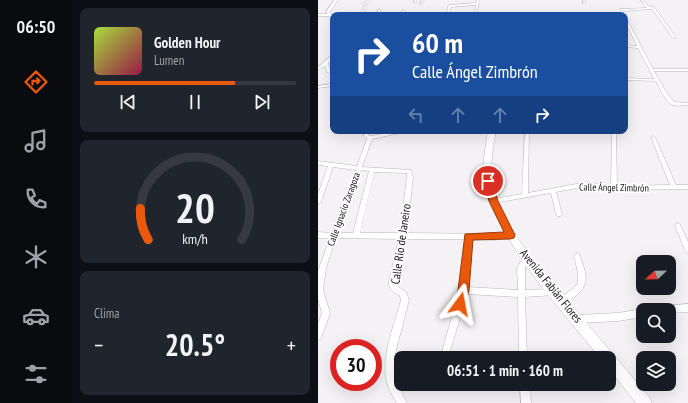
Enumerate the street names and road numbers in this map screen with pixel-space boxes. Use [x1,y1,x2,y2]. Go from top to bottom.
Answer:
street label: Calle Ignacio Zaragoza [324,171,363,248]
street label: Calle Ángel Zimbrón [579,180,649,195]
street label: Calle Río de Janeiro [387,203,414,285]
street label: Avenida Fabián Flores [517,246,586,326]

